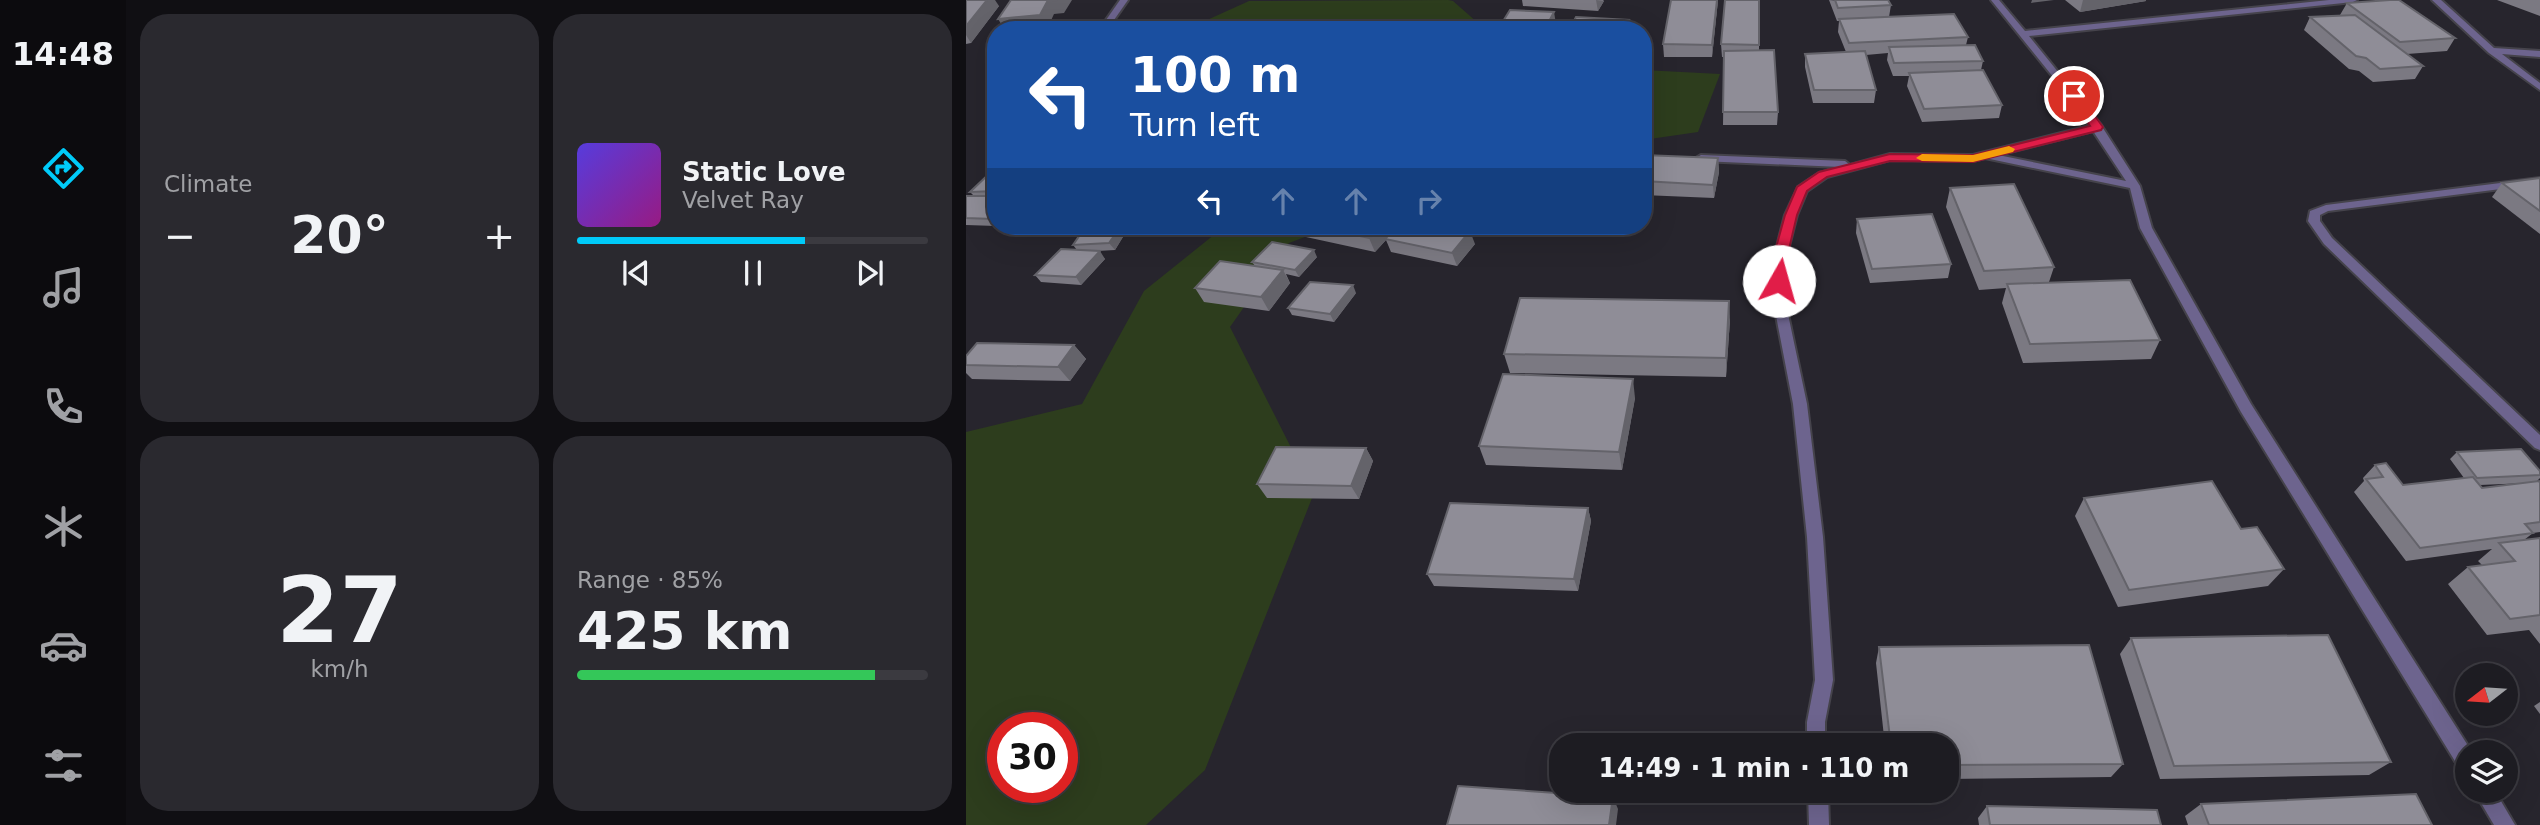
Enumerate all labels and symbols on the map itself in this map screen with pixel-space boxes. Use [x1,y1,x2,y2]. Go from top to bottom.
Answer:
pin [2044,66,2104,126]
position arrow [1742,244,1816,318]
north arrow [2455,663,2518,726]
speed limit sign: 30 [987,712,1078,803]

